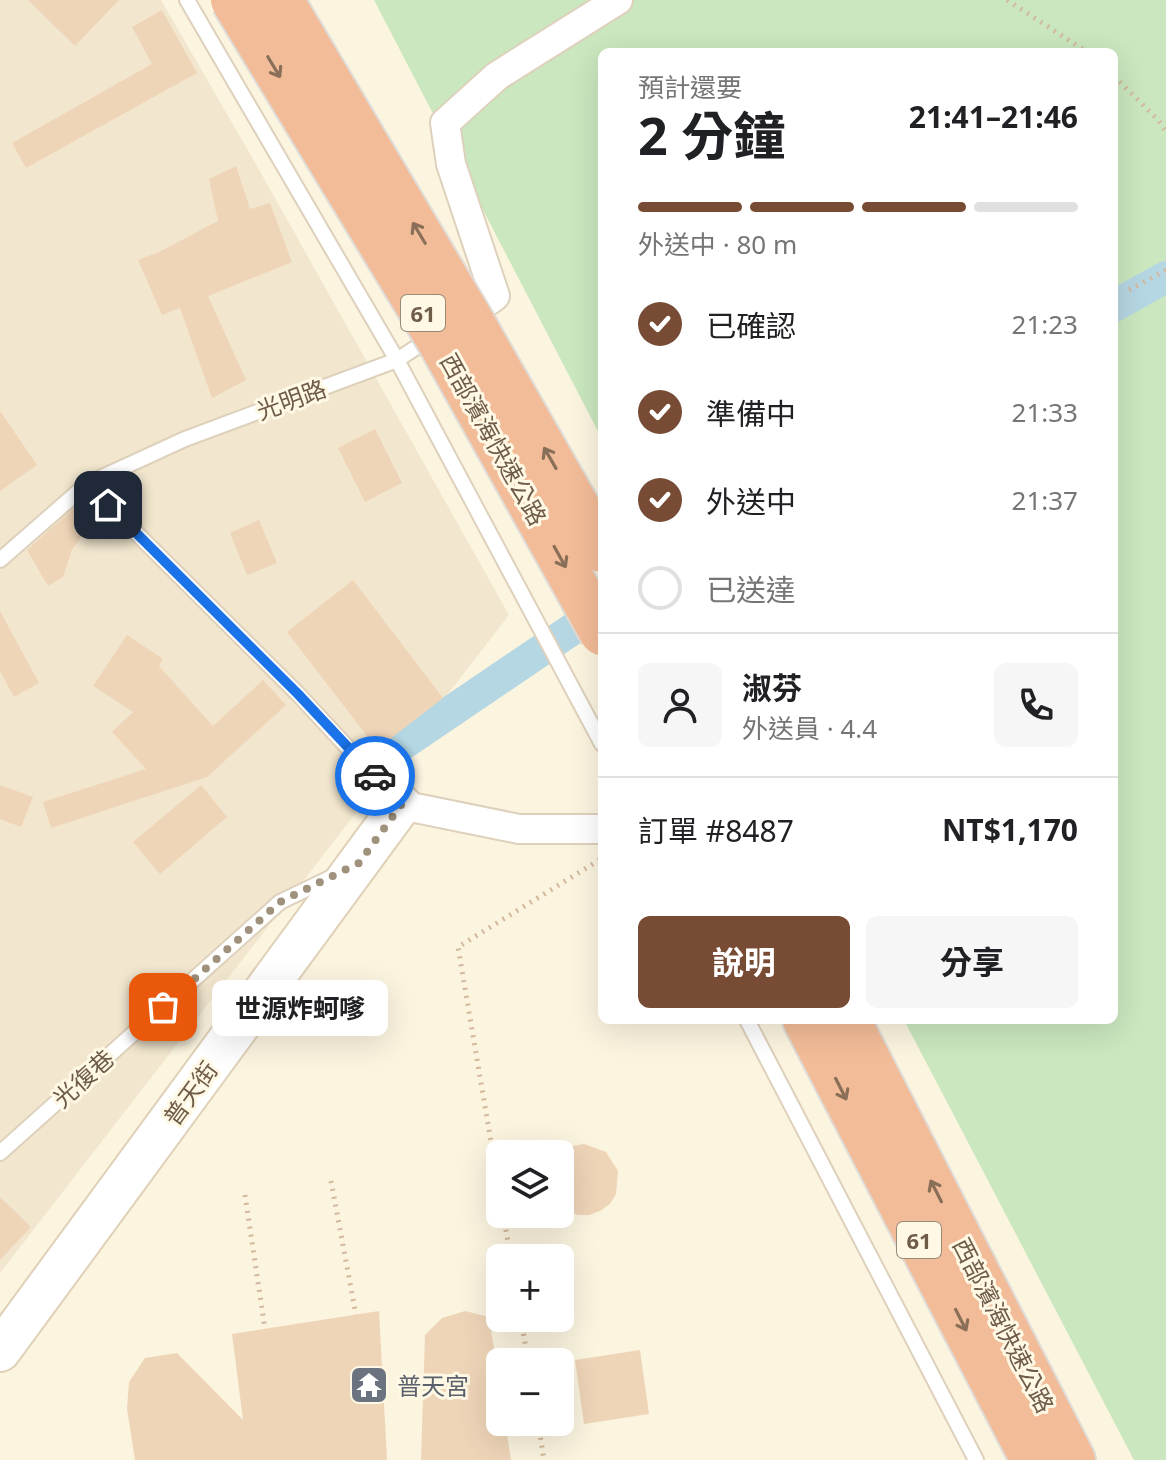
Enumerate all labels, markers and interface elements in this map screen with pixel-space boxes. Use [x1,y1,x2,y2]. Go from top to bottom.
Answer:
one-way arrow [266,55,282,78]
text: 預計還要 [638,69,742,105]
text: 21:41–21:46 [909,96,1078,137]
text: 2 分鐘 [638,99,785,170]
one-way arrow [411,222,427,245]
text: 外送中 · 80 m [638,226,797,262]
road number: 61 [401,295,445,331]
icon: check [638,302,682,346]
text: 已確認 [706,305,796,346]
text: 21:23 [1012,306,1078,342]
street label: 西部濱海快速公路 [433,347,555,531]
street label: 光明路 [252,371,330,427]
icon: check [638,390,682,434]
text: 準備中 [706,393,796,434]
text: 21:33 [1012,394,1078,430]
one-way arrow [541,447,557,470]
pin [74,471,142,539]
icon: check [638,478,682,522]
text: 外送中 [706,481,796,522]
text: 21:37 [1012,482,1078,518]
icon: home [86,483,130,527]
one-way arrow [552,545,568,568]
text: 已送達 [706,569,796,610]
button: person [638,663,722,747]
button: phone [994,663,1078,747]
text: 淑芬 [742,667,802,708]
text: 外送員 · 4.4 [742,710,877,746]
courier [335,736,415,816]
icon: car [353,754,397,798]
text: NT$1,170 [942,809,1078,850]
text: 訂單 #8487 [638,810,794,851]
button: 說明 [638,916,850,1008]
button: 分享 [866,916,1078,1008]
pin [129,973,197,1041]
callout: 世源炸蚵嗲 [211,979,387,1035]
icon: bag [141,985,185,1029]
text: 世源炸蚵嗲 [235,990,365,1026]
street label: 光復巷 [45,1042,121,1114]
street label: 普天街 [155,1054,225,1132]
one-way arrow [834,1077,850,1101]
map controls [486,1140,574,1436]
button: layers [486,1140,574,1228]
one-way arrow [927,1180,943,1204]
road number: 61 [897,1222,941,1258]
street label: 西部濱海快速公路 [946,1232,1062,1418]
button: + [486,1244,574,1332]
one-way arrow [953,1308,969,1332]
button: − [486,1348,574,1436]
temple icon: 普天宮 [348,1364,390,1406]
place label: 普天宮 [397,1369,469,1402]

